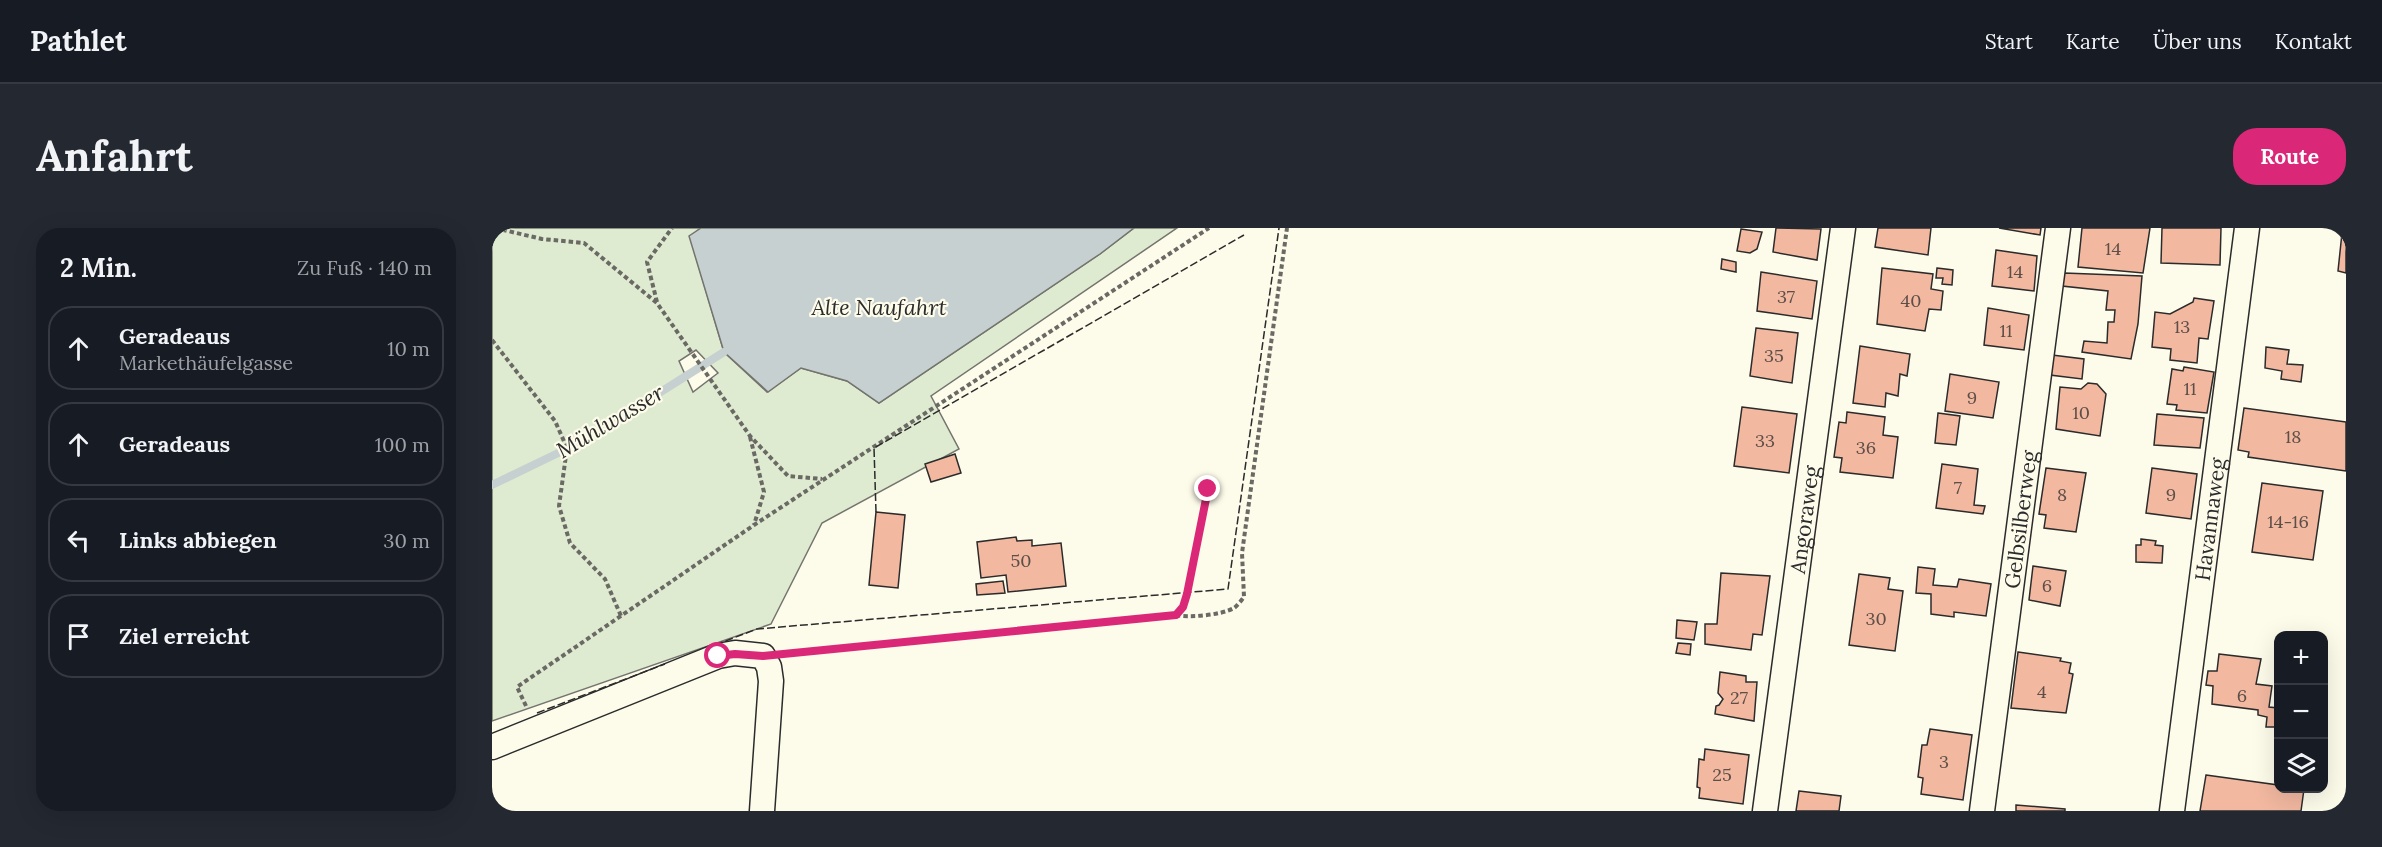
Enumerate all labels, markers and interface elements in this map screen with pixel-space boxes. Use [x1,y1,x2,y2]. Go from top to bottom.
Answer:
text: Pathlet [30,23,127,59]
text: Start [1985,28,2033,55]
text: Karte [2066,28,2120,55]
text: Über uns [2153,28,2242,55]
text: Kontakt [2275,28,2352,55]
button: Route [2233,128,2346,185]
text: Anfahrt [36,129,193,183]
house number: 14 [2105,237,2121,260]
text: 2 Min. [60,251,137,284]
text: Zu Fuß · 140 m [297,255,432,280]
house number: 14 [2007,260,2023,283]
house number: 37 [1777,285,1795,308]
house number: 40 [1901,289,1921,312]
water label: Alte Naufahrt [810,293,947,321]
house number: 13 [2174,315,2190,338]
house number: 11 [1999,319,2013,342]
text: Geradeaus [119,322,230,350]
icon: ahead [62,332,95,365]
text: 10 m [387,336,430,361]
house number: 35 [1764,344,1784,367]
text: Markethäufelgasse [119,350,293,375]
water label: Mühlwasser [551,377,670,464]
house number: 11 [2183,377,2197,400]
house number: 9 [1967,386,1977,409]
house number: 10 [2072,401,2090,424]
house number: 18 [2285,425,2301,448]
icon: ahead [62,428,95,461]
house number: 33 [1755,429,1775,452]
text: Geradeaus [119,430,230,458]
text: 100 m [375,432,430,457]
house number: 36 [1856,436,1876,459]
street label: Gelbsilberweg [1998,448,2042,590]
street label: Havannaweg [2188,456,2231,582]
street label: Angoraweg [1783,464,1825,576]
route end [1194,475,1220,501]
house number: 7 [1954,476,1962,499]
house number: 8 [2057,483,2067,506]
house number: 9 [2166,483,2176,506]
house number: 14-16 [2267,510,2309,533]
icon: left [62,524,95,557]
text: Links abbiegen [119,526,277,554]
text: 30 m [383,528,430,553]
house number: 50 [1011,549,1032,572]
house number: 6 [2042,574,2052,597]
house number: 30 [1865,607,1887,630]
icon: arrive [62,620,95,653]
text: Ziel erreicht [119,622,250,650]
map controls [2274,631,2328,793]
button: + [2274,631,2328,685]
route start [704,642,730,668]
house number: 4 [2037,680,2047,703]
house number: 6 [2237,684,2247,707]
button: − [2274,685,2328,739]
house number: 27 [1730,686,1748,709]
button: layers [2274,739,2328,793]
house number: 3 [1939,750,1949,773]
house number: 25 [1712,763,1732,786]

